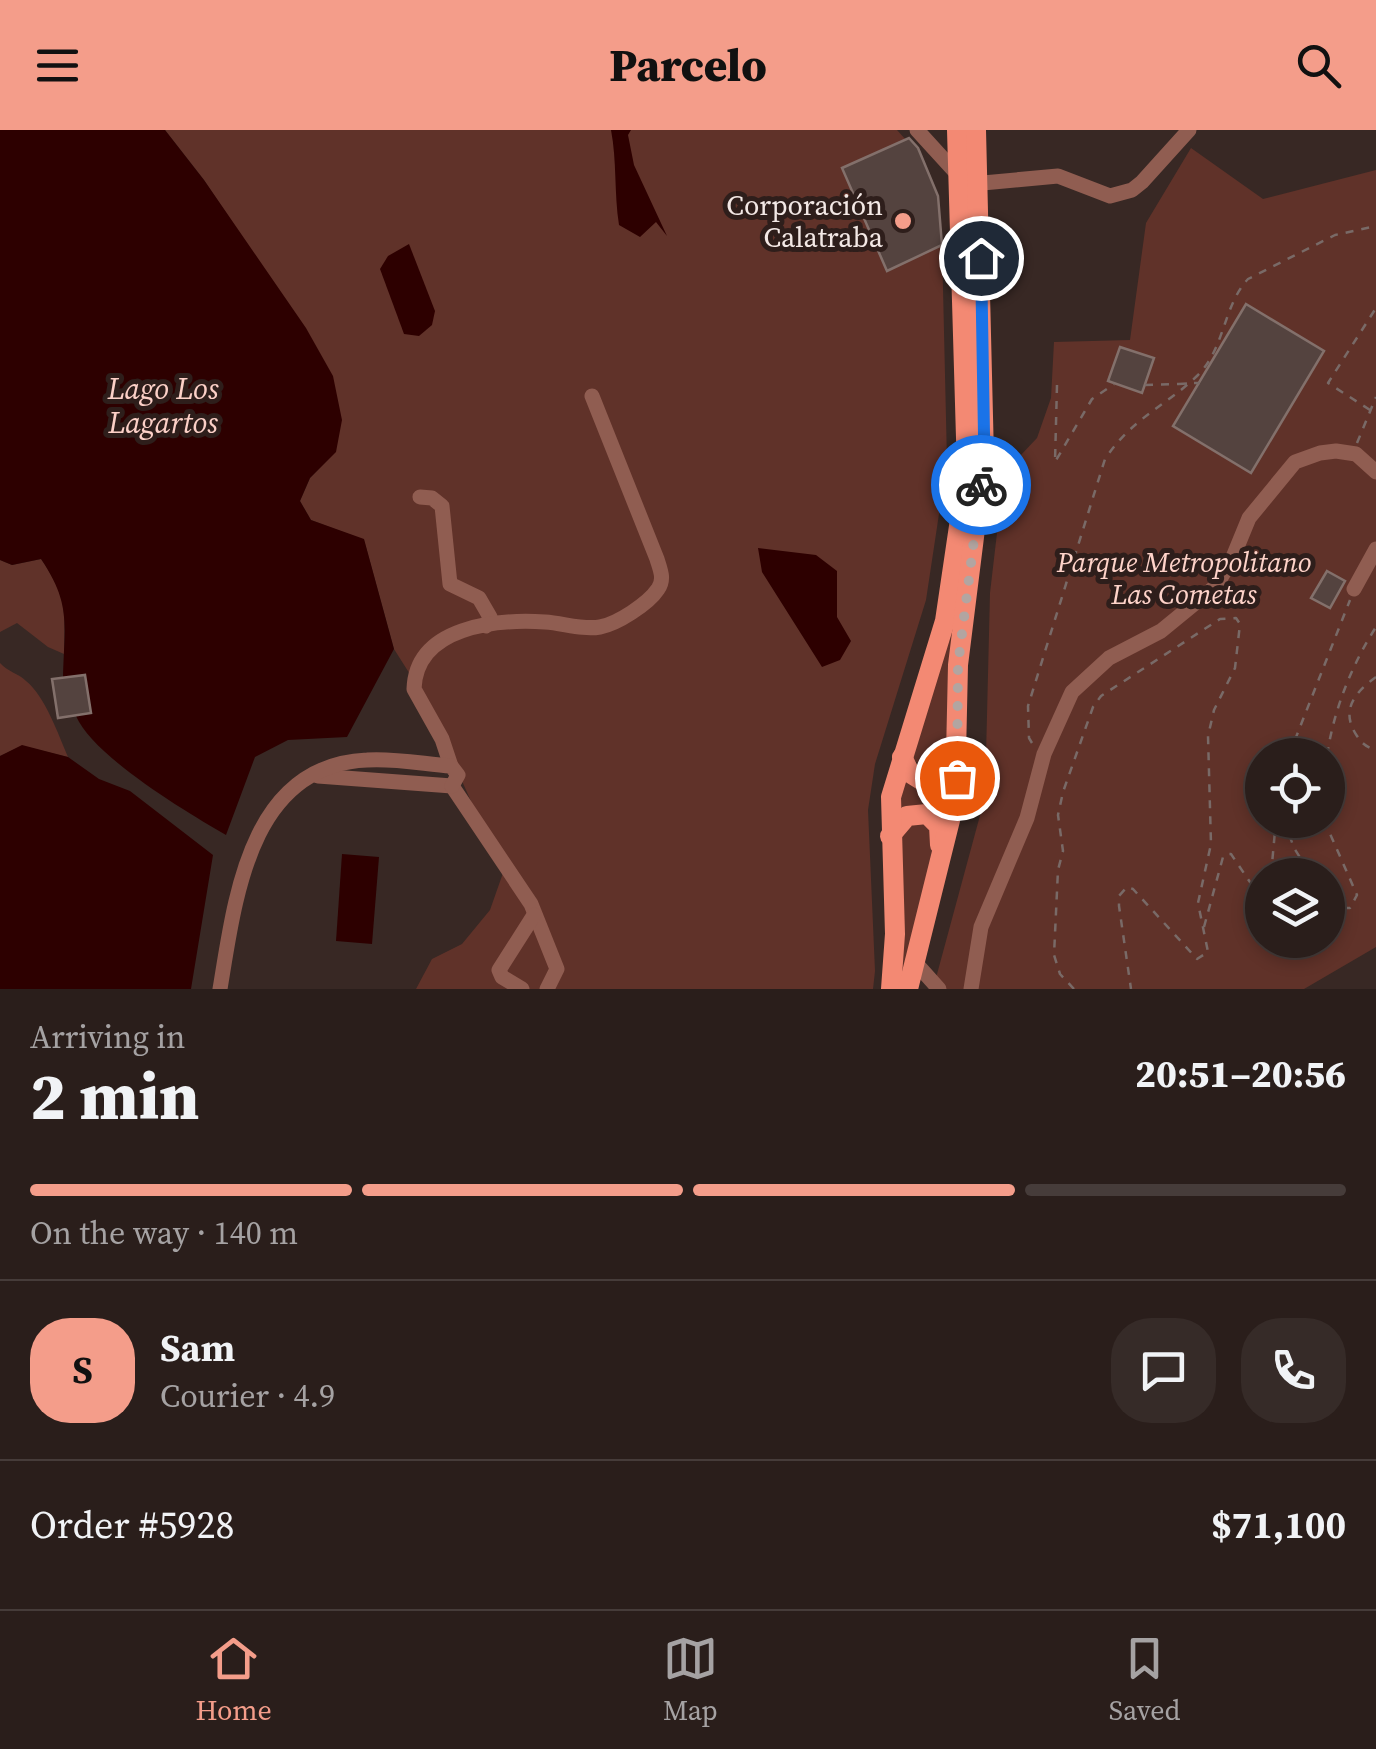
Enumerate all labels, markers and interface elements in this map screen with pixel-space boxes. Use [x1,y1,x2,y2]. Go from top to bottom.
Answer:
text: Parcelo [609,34,767,96]
icon: menu [30,38,85,93]
icon: search [1291,38,1346,93]
place label: Corporación Calatraba [726,186,884,256]
marker: Corporación Calatraba [892,210,914,232]
pin [939,216,1024,301]
icon: home [954,231,1009,286]
water label: Lago Los Lagartos [107,368,219,443]
courier [931,435,1031,535]
icon: bike [954,458,1009,513]
park label: Parque Metropolitano Las Cometas [1056,543,1311,613]
pin [915,736,1000,821]
map controls [1245,738,1345,958]
button: locate [1245,738,1345,838]
icon: bag [930,751,985,806]
button: layers [1245,858,1345,958]
text: Arriving in [30,1015,185,1059]
text: 20:51–20:56 [1135,1048,1346,1100]
text: 2 min [30,1052,200,1141]
text: On the way · 140 m [30,1211,298,1255]
button: chat [1111,1318,1216,1423]
button: phone [1241,1318,1346,1423]
text: Sam [160,1322,235,1374]
text: S [72,1344,93,1396]
text: Courier · 4.9 [160,1374,335,1418]
text: Order #5928 [30,1499,234,1551]
text: $71,100 [1211,1499,1346,1551]
tab: Home [195,1631,272,1729]
tab: Map [663,1631,718,1729]
tab: Saved [1109,1631,1181,1729]

